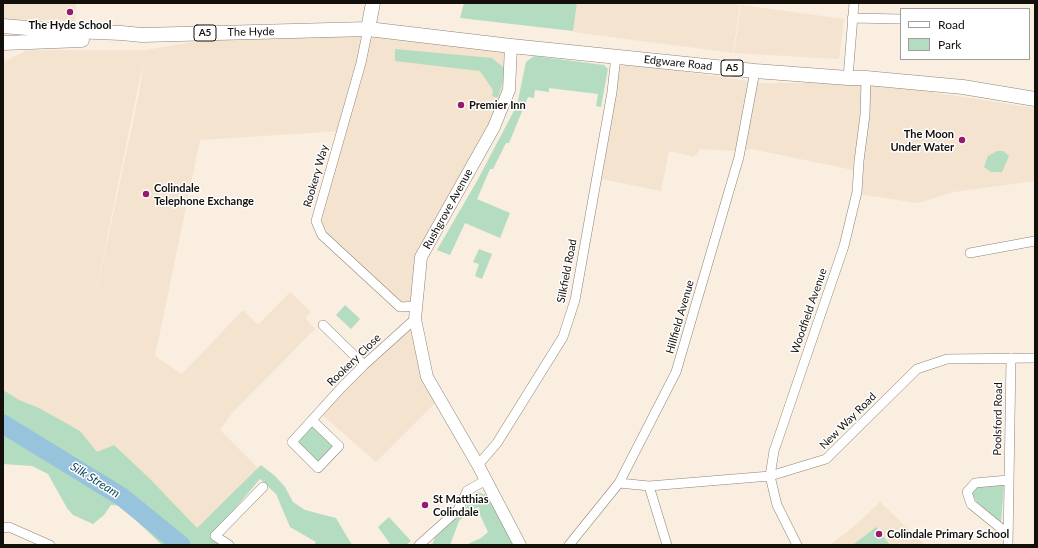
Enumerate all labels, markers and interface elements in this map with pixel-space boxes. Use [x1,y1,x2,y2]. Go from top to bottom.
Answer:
marker: The Hyde School [65,7,75,17]
legend [900,8,1030,60]
text: Road [938,17,965,32]
place label: The Hyde School [29,18,111,32]
road number: A5 [194,25,216,41]
street label: The Hyde [227,25,275,39]
text: Park [938,37,961,52]
street label: Edgware Road [643,53,713,73]
road number: A5 [721,60,743,76]
place label: Premier Inn [469,98,526,112]
marker: Premier Inn [456,100,466,110]
place label: The Moon Under Water [891,127,954,153]
marker: The Moon Under Water [957,135,967,145]
street label: Rookery Way [301,143,331,209]
street label: Rushgrove Avenue [420,167,476,251]
place label: Colindale Telephone Exchange [154,181,254,207]
marker: Colindale Telephone Exchange [141,189,151,199]
street label: Silkfield Road [554,238,580,304]
street label: Woodfield Avenue [788,267,830,355]
street label: Hillfield Avenue [663,279,697,355]
street label: Rookery Close [324,331,384,389]
street label: Poolsford Road [991,382,1005,456]
street label: New Way Road [817,390,879,452]
water label: Silk Stream [68,459,122,501]
place label: St Matthias Colindale [433,492,488,518]
marker: St Matthias Colindale [420,500,430,510]
place label: Colindale Primary School [887,527,1009,541]
marker: Colindale Primary School [874,529,884,539]

